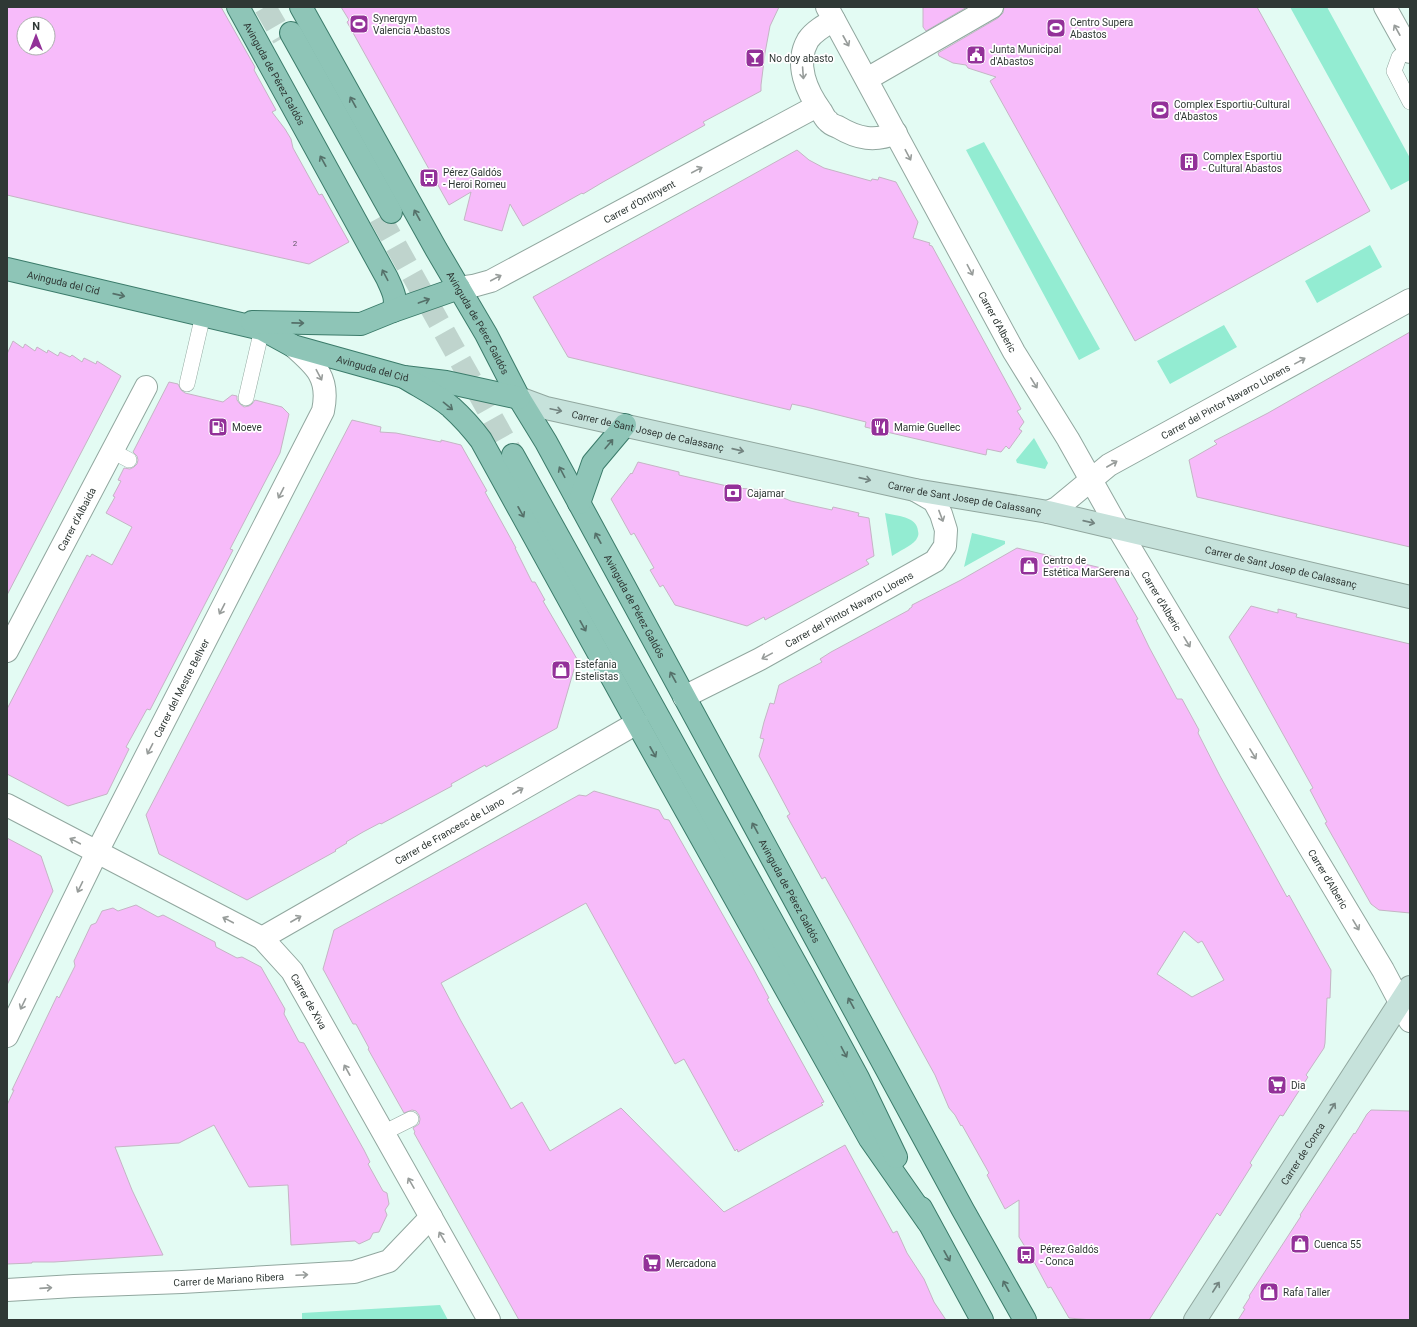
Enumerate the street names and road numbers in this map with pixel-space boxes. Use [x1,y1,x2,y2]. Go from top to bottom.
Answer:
street label: Avinguda de Pérez Galdós [241,20,307,127]
street label: Carrer d'Ontinyent [602,178,677,226]
street label: Avinguda del Cid [26,269,101,297]
street label: Avinguda de Pérez Galdós [444,270,511,376]
street label: Carrer d'Alberic [976,290,1018,354]
street label: Avinguda del Cid [335,353,409,383]
street label: Carrer del Pintor Navarro Llorens [1159,362,1292,441]
street label: Carrer de Sant Josep de Calassanç [570,409,725,453]
street label: Carrer de Sant Josep de Calassanç [887,479,1042,517]
street label: Carrer d'Albaida [56,486,98,553]
street label: Carrer de Sant Josep de Calassanç [1204,544,1358,590]
street label: Avinguda de Pérez Galdós [602,553,667,660]
street label: Carrer del Pintor Navarro Llorens [783,569,915,650]
street label: Carrer d'Alberic [1139,569,1183,633]
street label: Carrer del Mestre Bellver [152,637,212,739]
street label: Carrer de Francesc de Llano [393,795,507,867]
street label: Avinguda de Pérez Galdós [757,837,822,945]
street label: Carrer d'Alberic [1306,847,1350,911]
street label: Carrer de Xiva [289,972,329,1031]
street label: Carrer de Conca [1279,1121,1327,1187]
street label: Carrer de Mariano Ribera [173,1271,284,1288]

